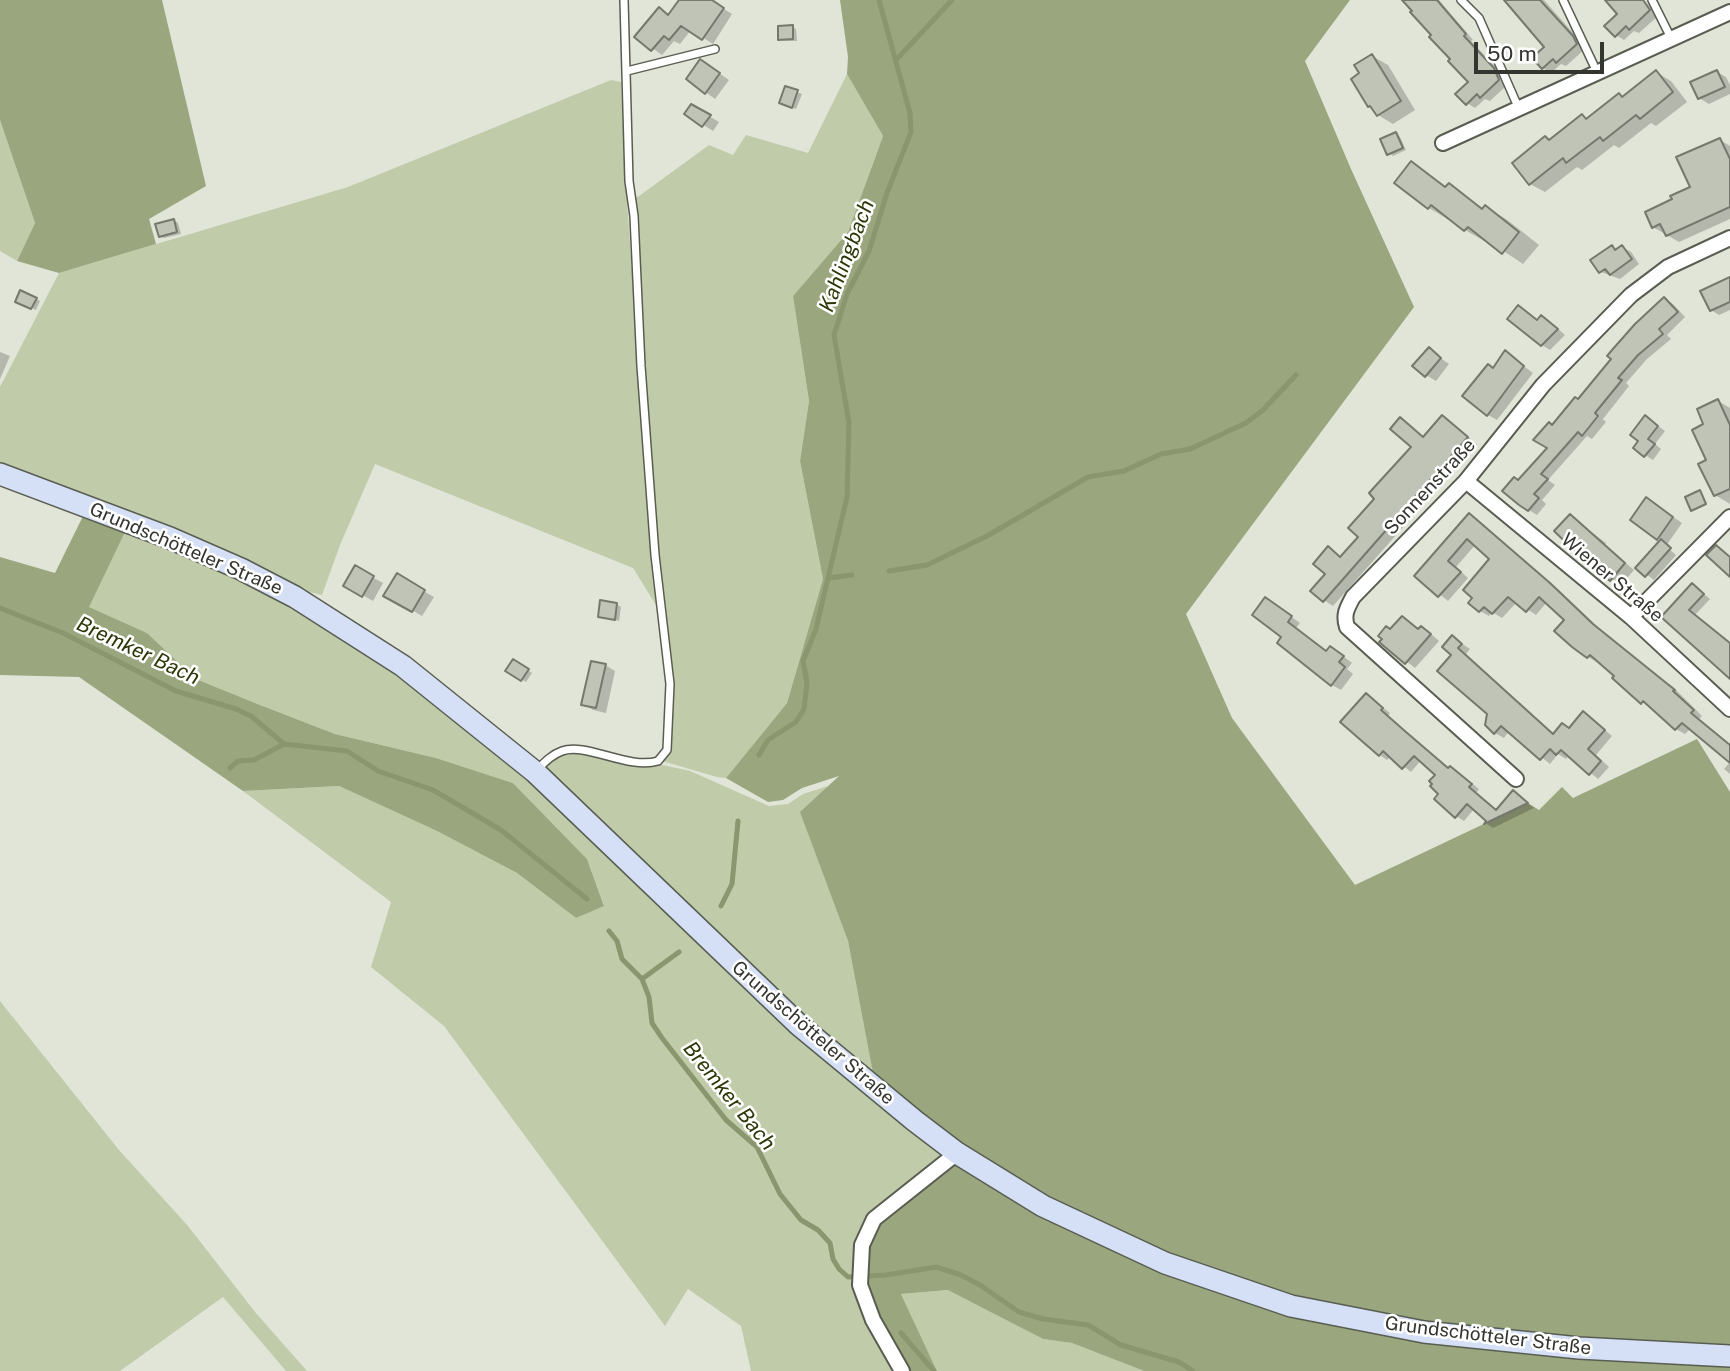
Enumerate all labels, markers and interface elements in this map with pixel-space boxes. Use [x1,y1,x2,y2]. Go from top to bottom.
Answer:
scale bar [1478,28,1608,72]
text: 50 m [1487,41,1537,66]
water label: Kahlingbach [814,196,880,316]
street label: Sonnenstraße [1380,434,1480,540]
street label: Grundschötteler Straße [86,498,286,600]
street label: Wiener Straße [1556,529,1668,627]
water label: Bremker Bach [72,611,204,691]
street label: Grundschötteler Straße [727,956,899,1110]
water label: Bremker Bach [677,1036,781,1156]
street label: Grundschötteler Straße [1384,1312,1592,1360]

